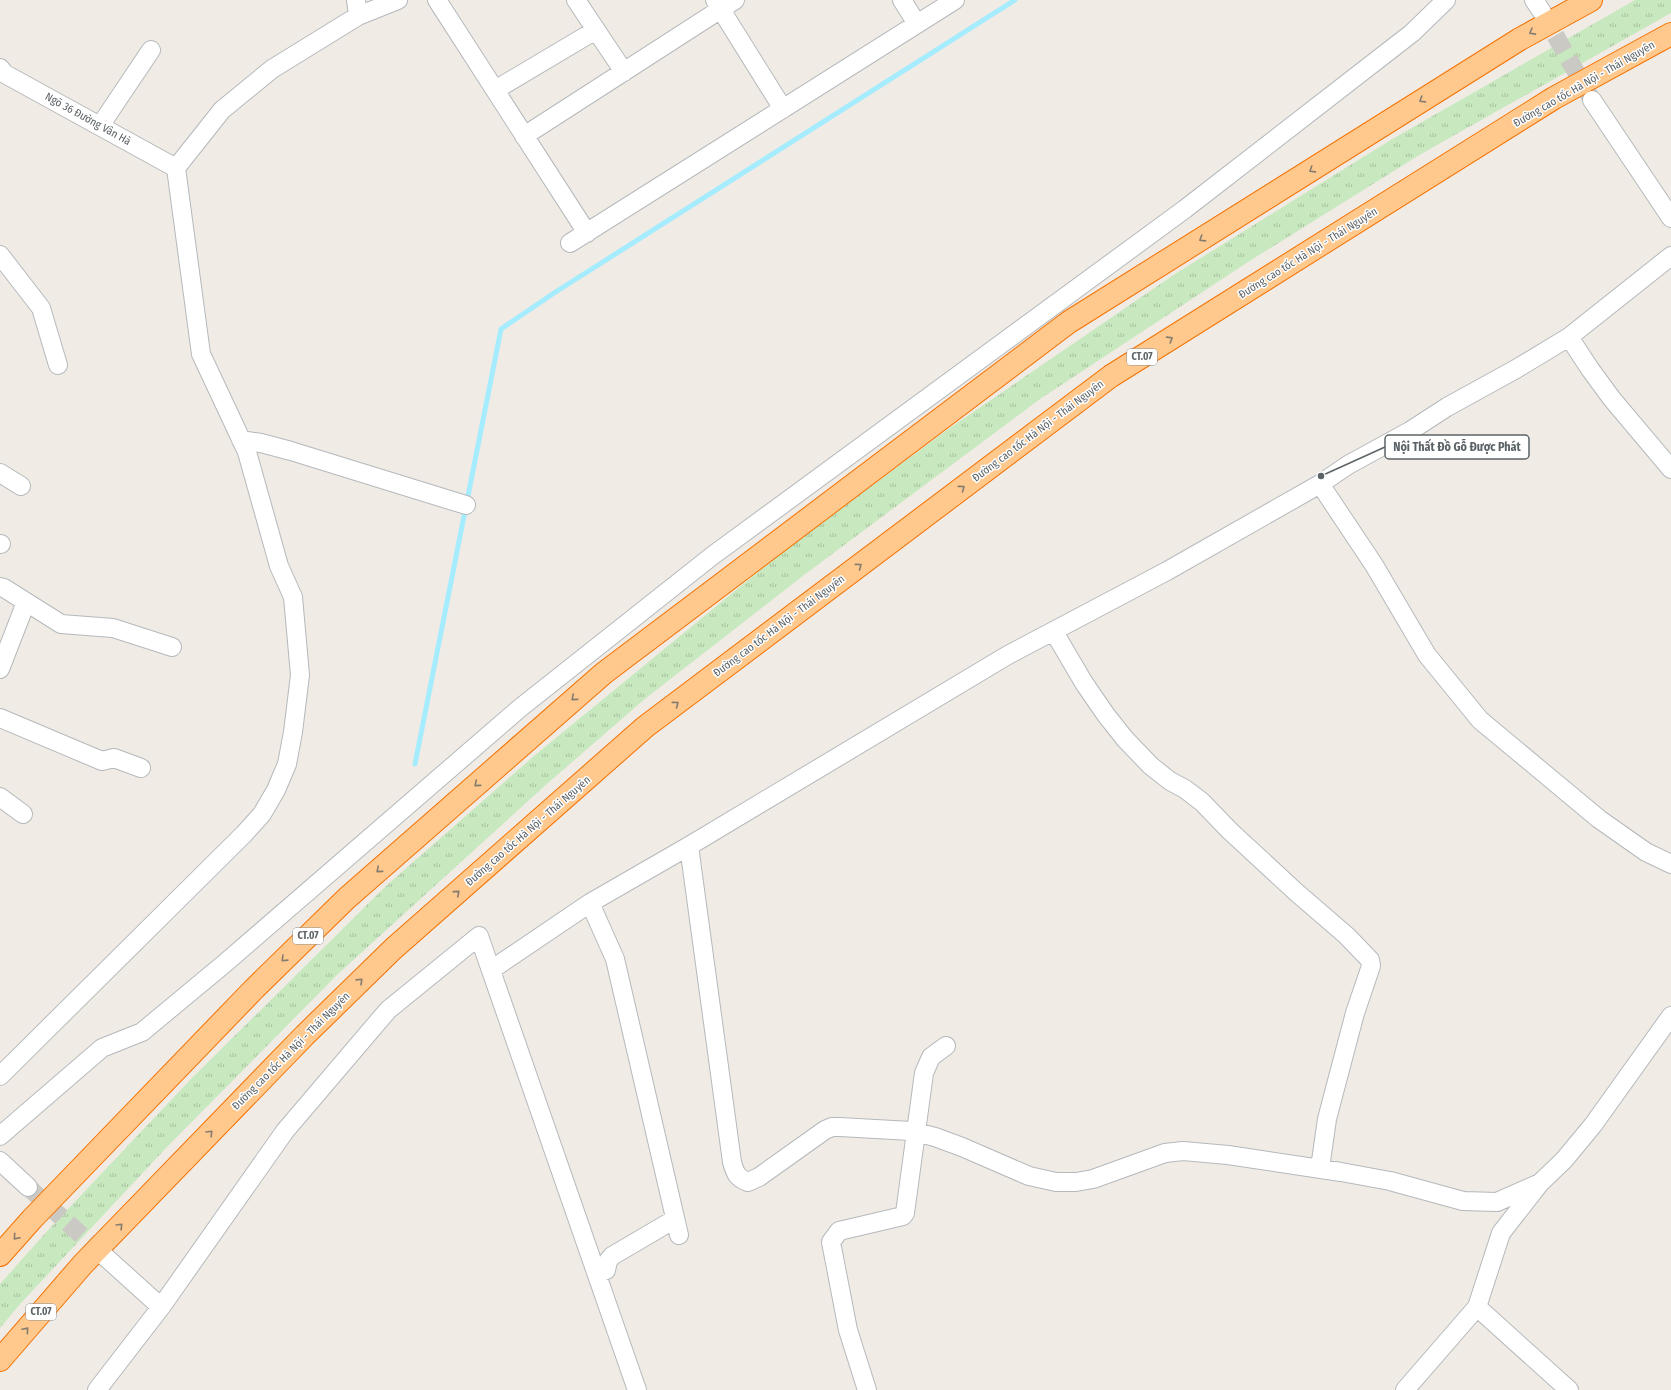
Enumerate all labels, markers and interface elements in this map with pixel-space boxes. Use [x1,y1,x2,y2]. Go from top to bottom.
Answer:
one-way arrow [1529,27,1536,35]
street label: Đường cao tốc Hà Nội - Thái Nguyên [1511,38,1657,130]
street label: Ngõ 36 Đường Vân Hà [43,90,133,148]
one-way arrow [1419,96,1426,103]
one-way arrow [1309,165,1316,172]
street label: Đường cao tốc Hà Nội - Thái Nguyên [1236,205,1380,301]
one-way arrow [1199,234,1206,241]
one-way arrow [1166,336,1173,344]
road number: CT.07 [1127,349,1157,365]
street label: Đường cao tốc Hà Nội - Thái Nguyên [970,377,1106,485]
callout: Nội Thất Đồ Gỗ Được Phát [1385,435,1529,459]
text: Nội Thất Đồ Gỗ Được Phát [1393,438,1522,454]
one-way arrow [958,486,965,493]
one-way arrow [854,564,861,571]
street label: Đường cao tốc Hà Nội - Thái Nguyên [711,572,847,680]
one-way arrow [572,694,579,701]
one-way arrow [672,701,679,708]
street label: Đường cao tốc Hà Nội - Thái Nguyên [463,773,593,889]
one-way arrow [474,780,481,787]
one-way arrow [376,865,384,873]
one-way arrow [452,891,459,898]
road number: CT.07 [293,928,323,944]
one-way arrow [281,954,289,962]
one-way arrow [355,978,363,986]
street label: Đường cao tốc Hà Nội - Thái Nguyên [229,989,353,1113]
one-way arrow [205,1130,213,1138]
one-way arrow [115,1223,123,1231]
one-way arrow [13,1232,21,1240]
road number: CT.07 [26,1304,56,1320]
one-way arrow [21,1328,28,1335]

